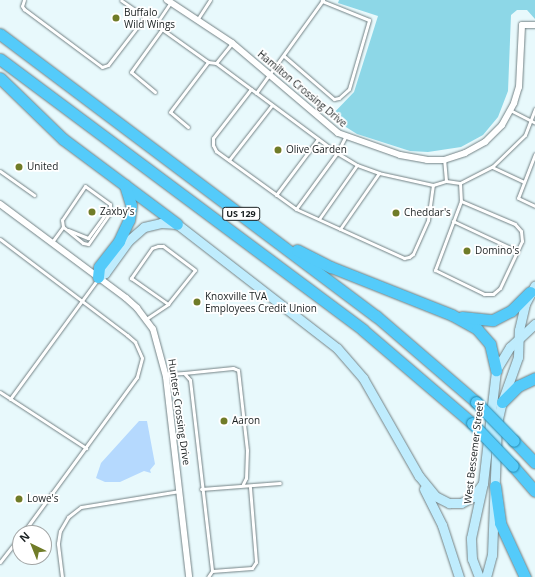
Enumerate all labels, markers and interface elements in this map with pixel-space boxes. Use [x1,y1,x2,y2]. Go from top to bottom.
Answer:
place label: Buffalo Wild Wings [124,6,175,30]
marker: Buffalo Wild Wings [111,13,121,23]
street label: Hamilton Crossing Drive [255,48,349,130]
place label: Olive Garden [286,144,347,156]
marker: Olive Garden [273,145,283,155]
place label: United [27,161,58,173]
marker: United [14,162,24,172]
place label: Zaxby's [100,206,135,218]
marker: Zaxby's [87,207,97,217]
road number: US 129 [222,207,260,221]
place label: Cheddar's [404,207,451,219]
marker: Cheddar's [391,208,401,218]
place label: Domino's [475,245,519,257]
marker: Domino's [462,246,472,256]
place label: Knoxville TVA Employees Credit Union [205,290,317,314]
marker: Knoxville TVA Employees Credit Union [192,297,202,307]
street label: Hunters Crossing Drive [166,358,192,466]
street label: West Bessemer Street [462,401,486,505]
place label: Aaron [232,415,260,427]
marker: Aaron [219,416,229,426]
place label: Lowe's [27,493,59,505]
marker: Lowe's [14,494,24,504]
north arrow [12,525,52,565]
text: N [16,528,33,545]

